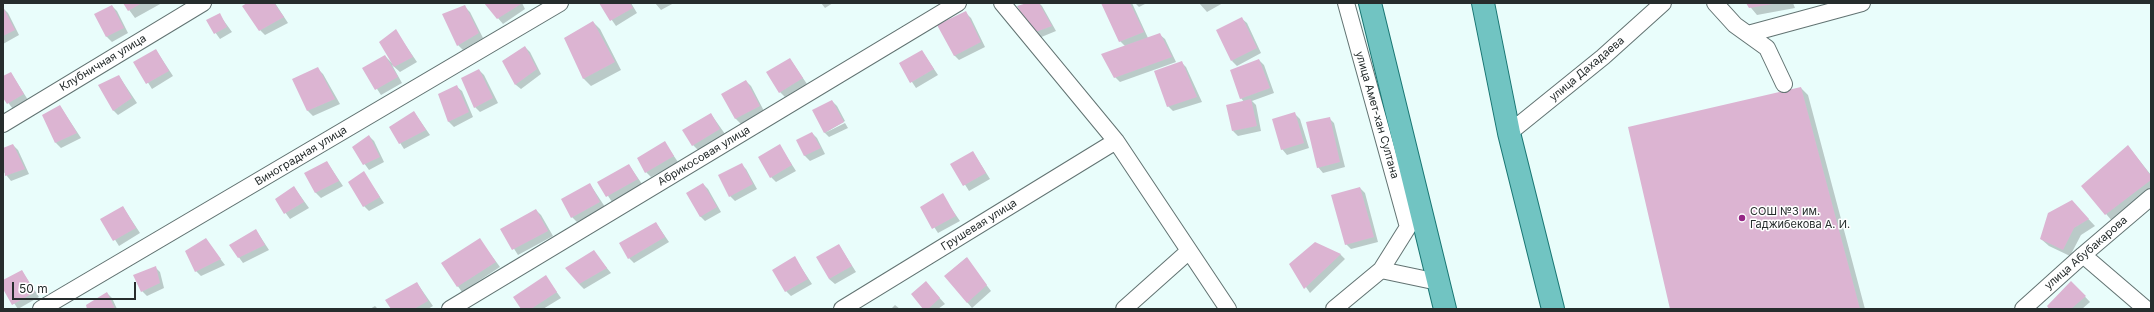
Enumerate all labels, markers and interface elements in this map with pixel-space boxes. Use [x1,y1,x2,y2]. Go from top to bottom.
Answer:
street label: Клубничная улица [57,32,149,94]
street label: улица Дахадаева [1547,34,1627,104]
street label: улица Амет-хан Султана [1352,50,1402,180]
street label: Виноградная улица [253,123,349,189]
street label: Абрикосовая улица [655,123,753,189]
street label: Грушевая улица [939,196,1019,254]
place label: СОШ №3 им. Гаджибекова А. И. [1750,205,1850,231]
marker: СОШ №3 им. Гаджибекова А. И. [1737,213,1747,223]
street label: улица Абубакарова [2042,214,2130,292]
scale bar [14,274,138,300]
text: 50 m [19,281,48,296]

